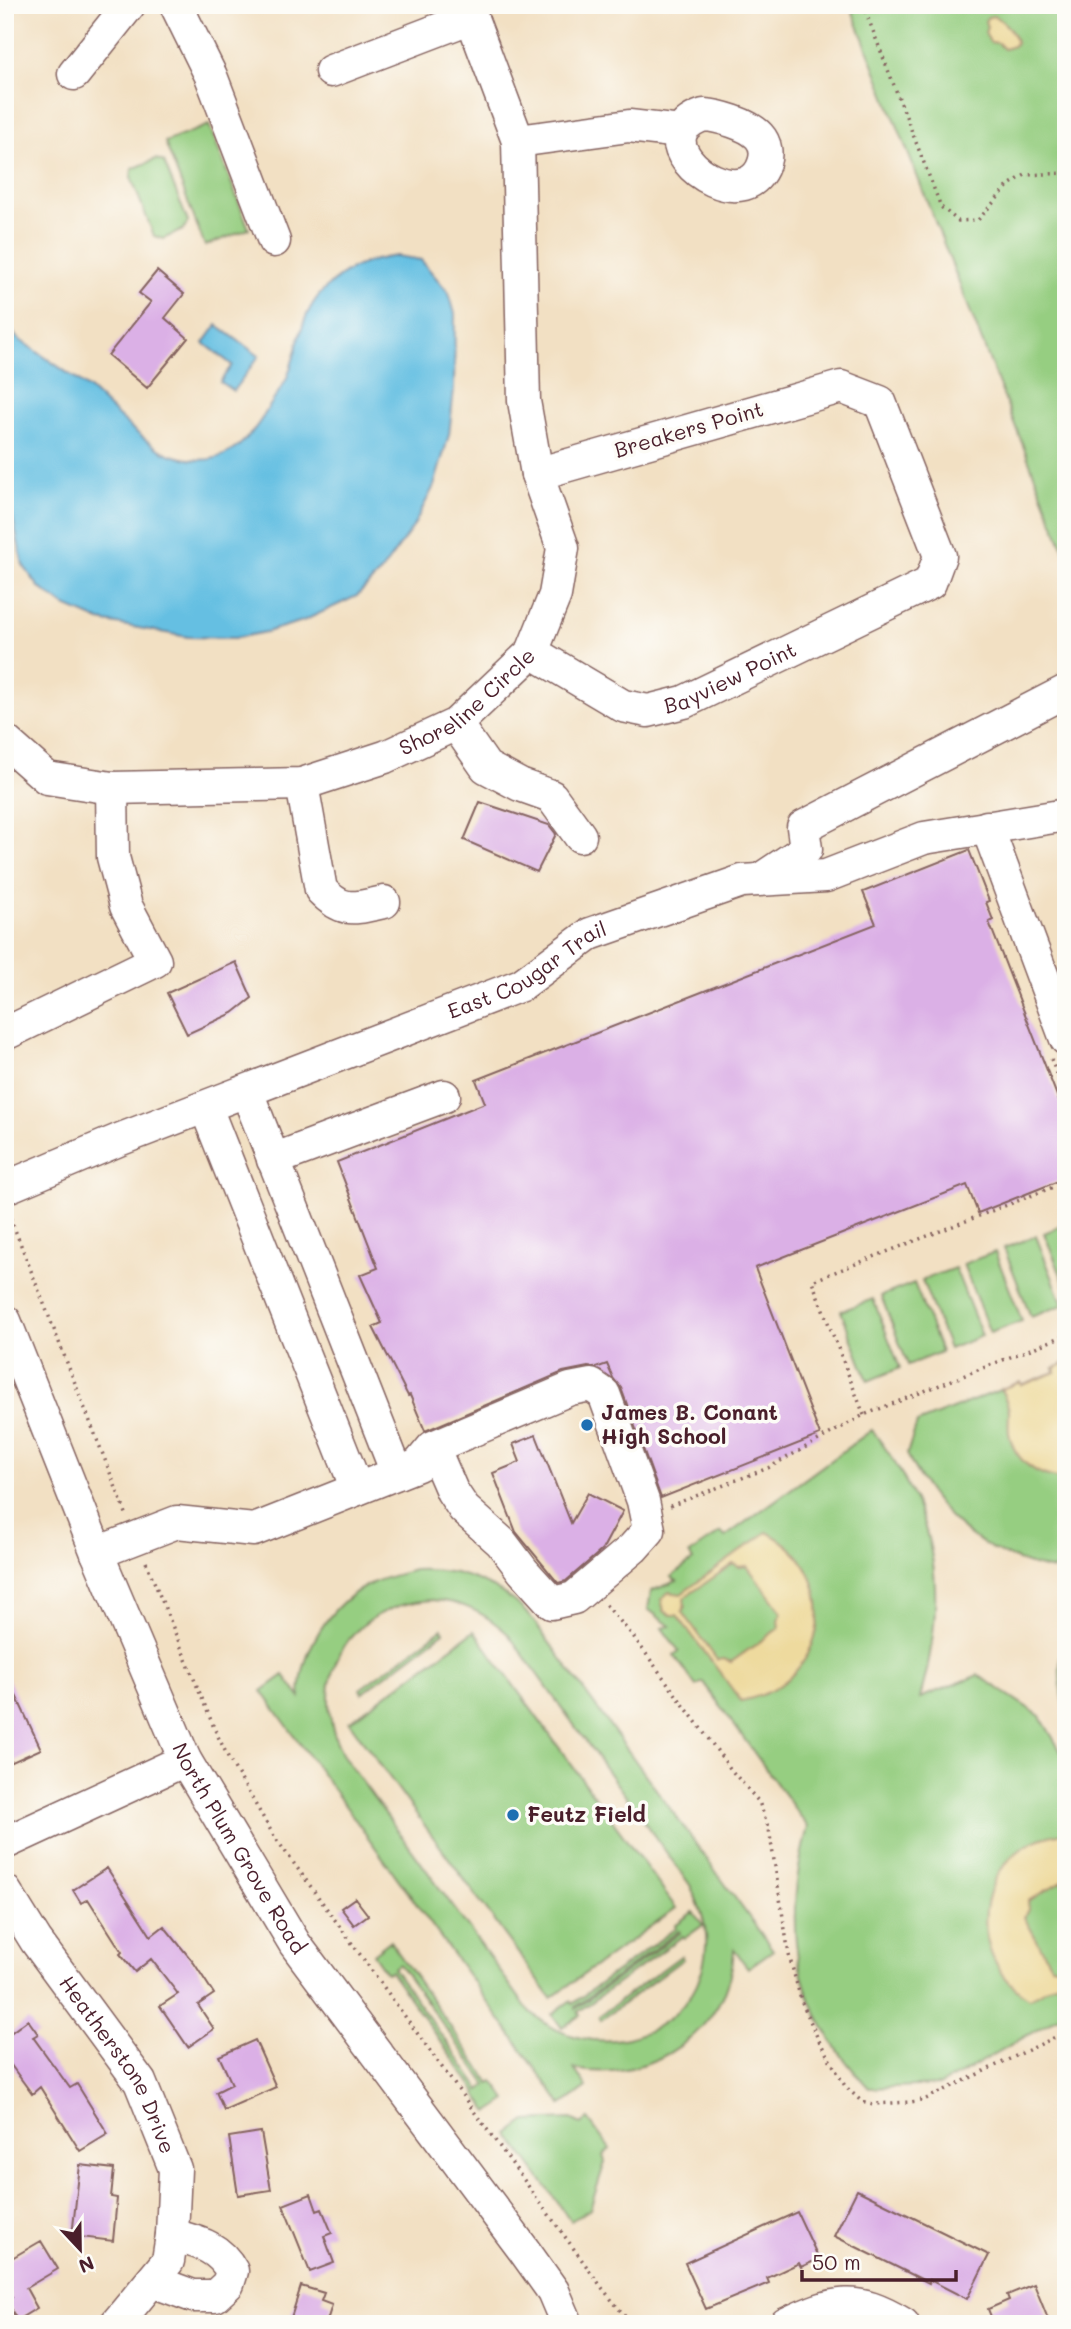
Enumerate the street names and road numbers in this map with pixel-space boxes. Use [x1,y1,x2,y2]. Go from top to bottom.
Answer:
street label: Breakers Point [611,394,766,463]
street label: Bayview Point [661,635,800,719]
street label: Shoreline Circle [394,641,540,761]
street label: East Cougar Trail [443,914,610,1024]
street label: North Plum Grove Road [167,1738,313,1959]
street label: Heatherstone Drive [54,1970,182,2157]

